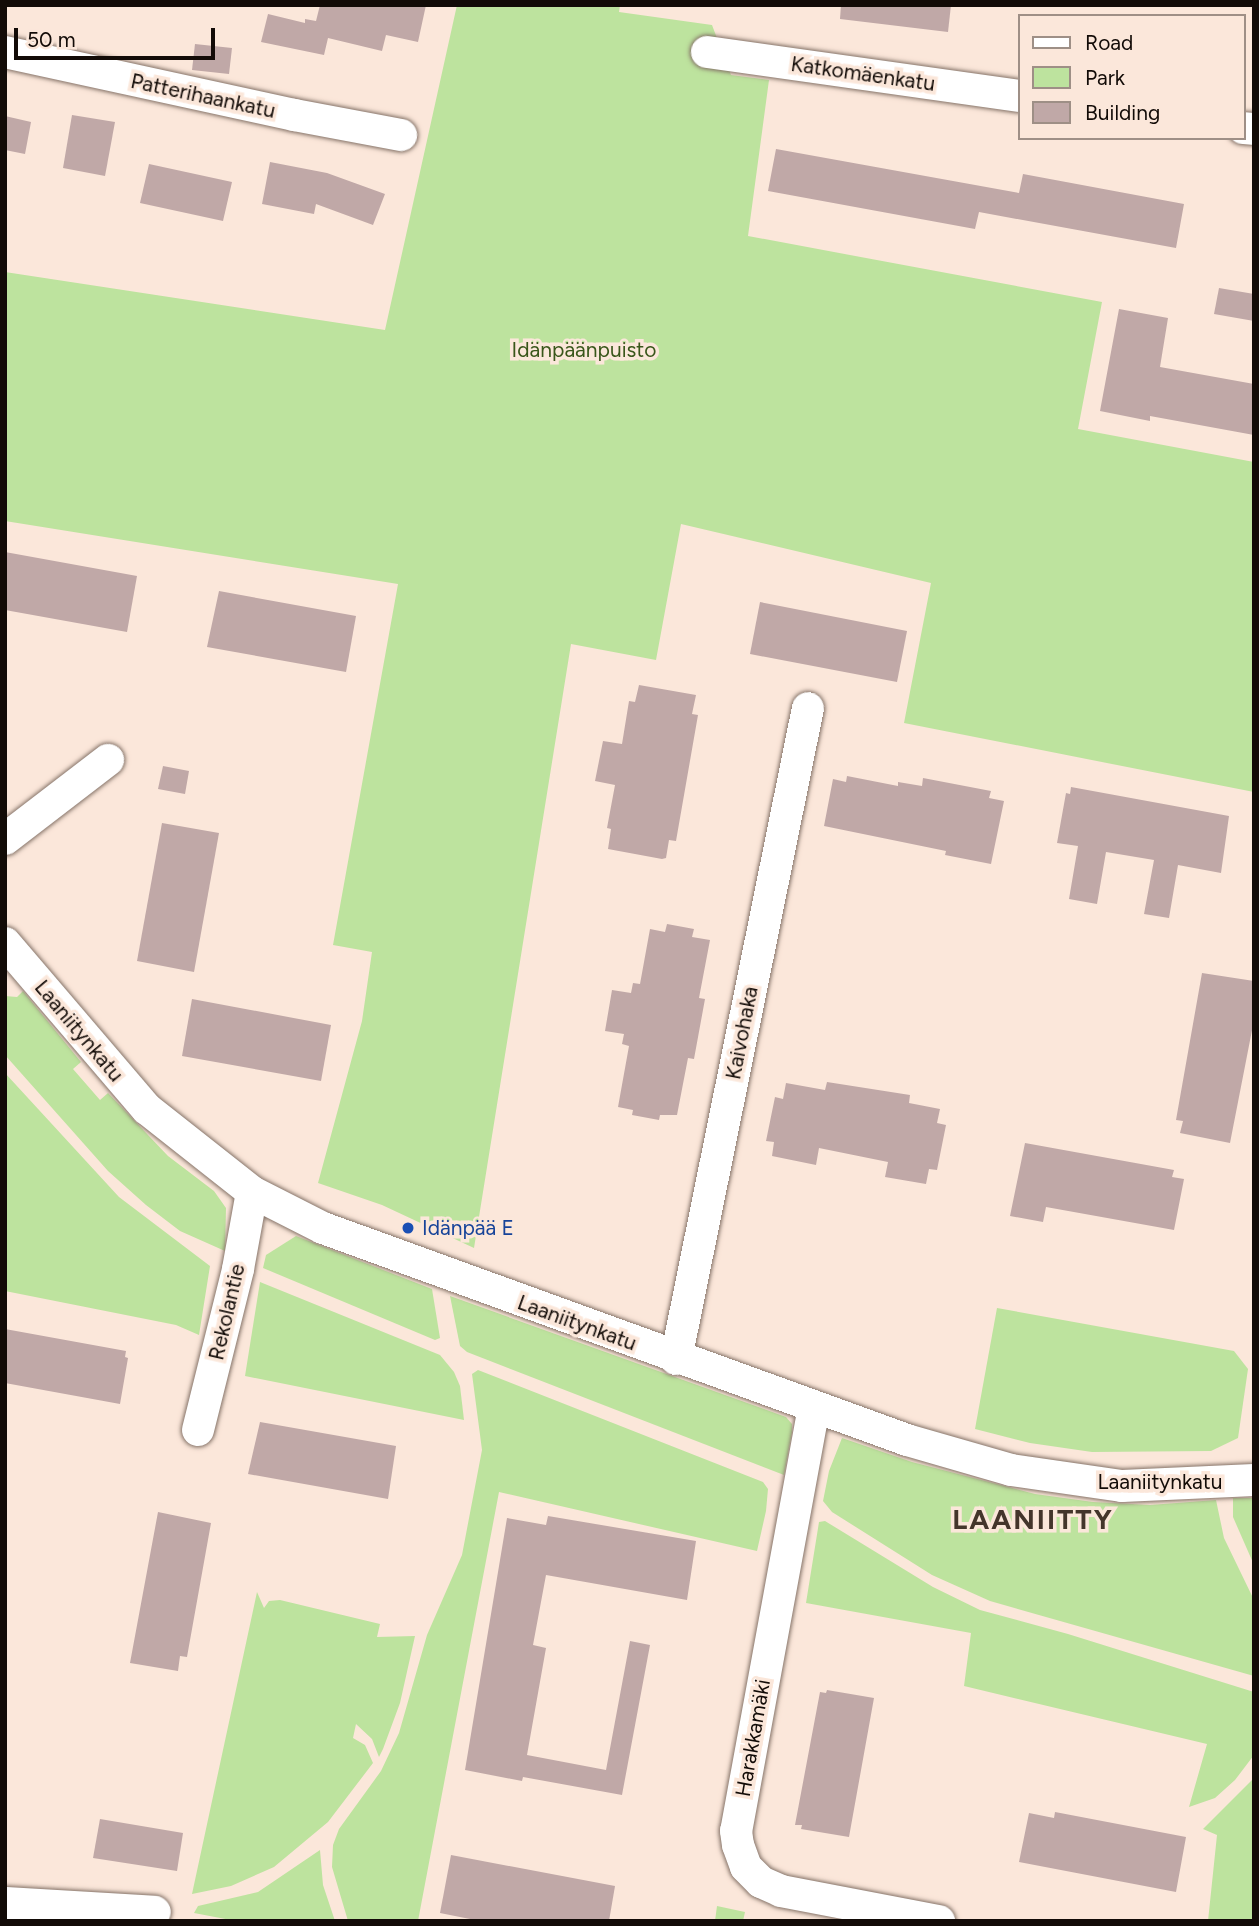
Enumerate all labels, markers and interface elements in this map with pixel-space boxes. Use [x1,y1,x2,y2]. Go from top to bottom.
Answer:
scale bar [18,14,219,58]
legend [1018,14,1245,140]
text: 50 m [27,27,76,52]
text: Road [1085,30,1133,55]
street label: Katkomäenkatu [789,51,937,97]
text: Park [1085,65,1125,90]
street label: Patterihaankatu [128,68,278,124]
text: Building [1085,100,1160,125]
park label: Idänpäänpuisto [512,337,656,363]
street label: Laaniitynkatu [29,975,129,1087]
street label: Kaivohaka [721,984,763,1082]
place label: Idänpää E [422,1215,514,1241]
marker: Idänpää E [400,1220,416,1236]
street label: Rekolantie [204,1261,250,1363]
street label: Laaniitynkatu [514,1290,640,1356]
street label: Laaniitynkatu [1098,1469,1222,1495]
district label: LAANIITTY [953,1502,1113,1536]
street label: Harakkamäki [730,1677,776,1799]

